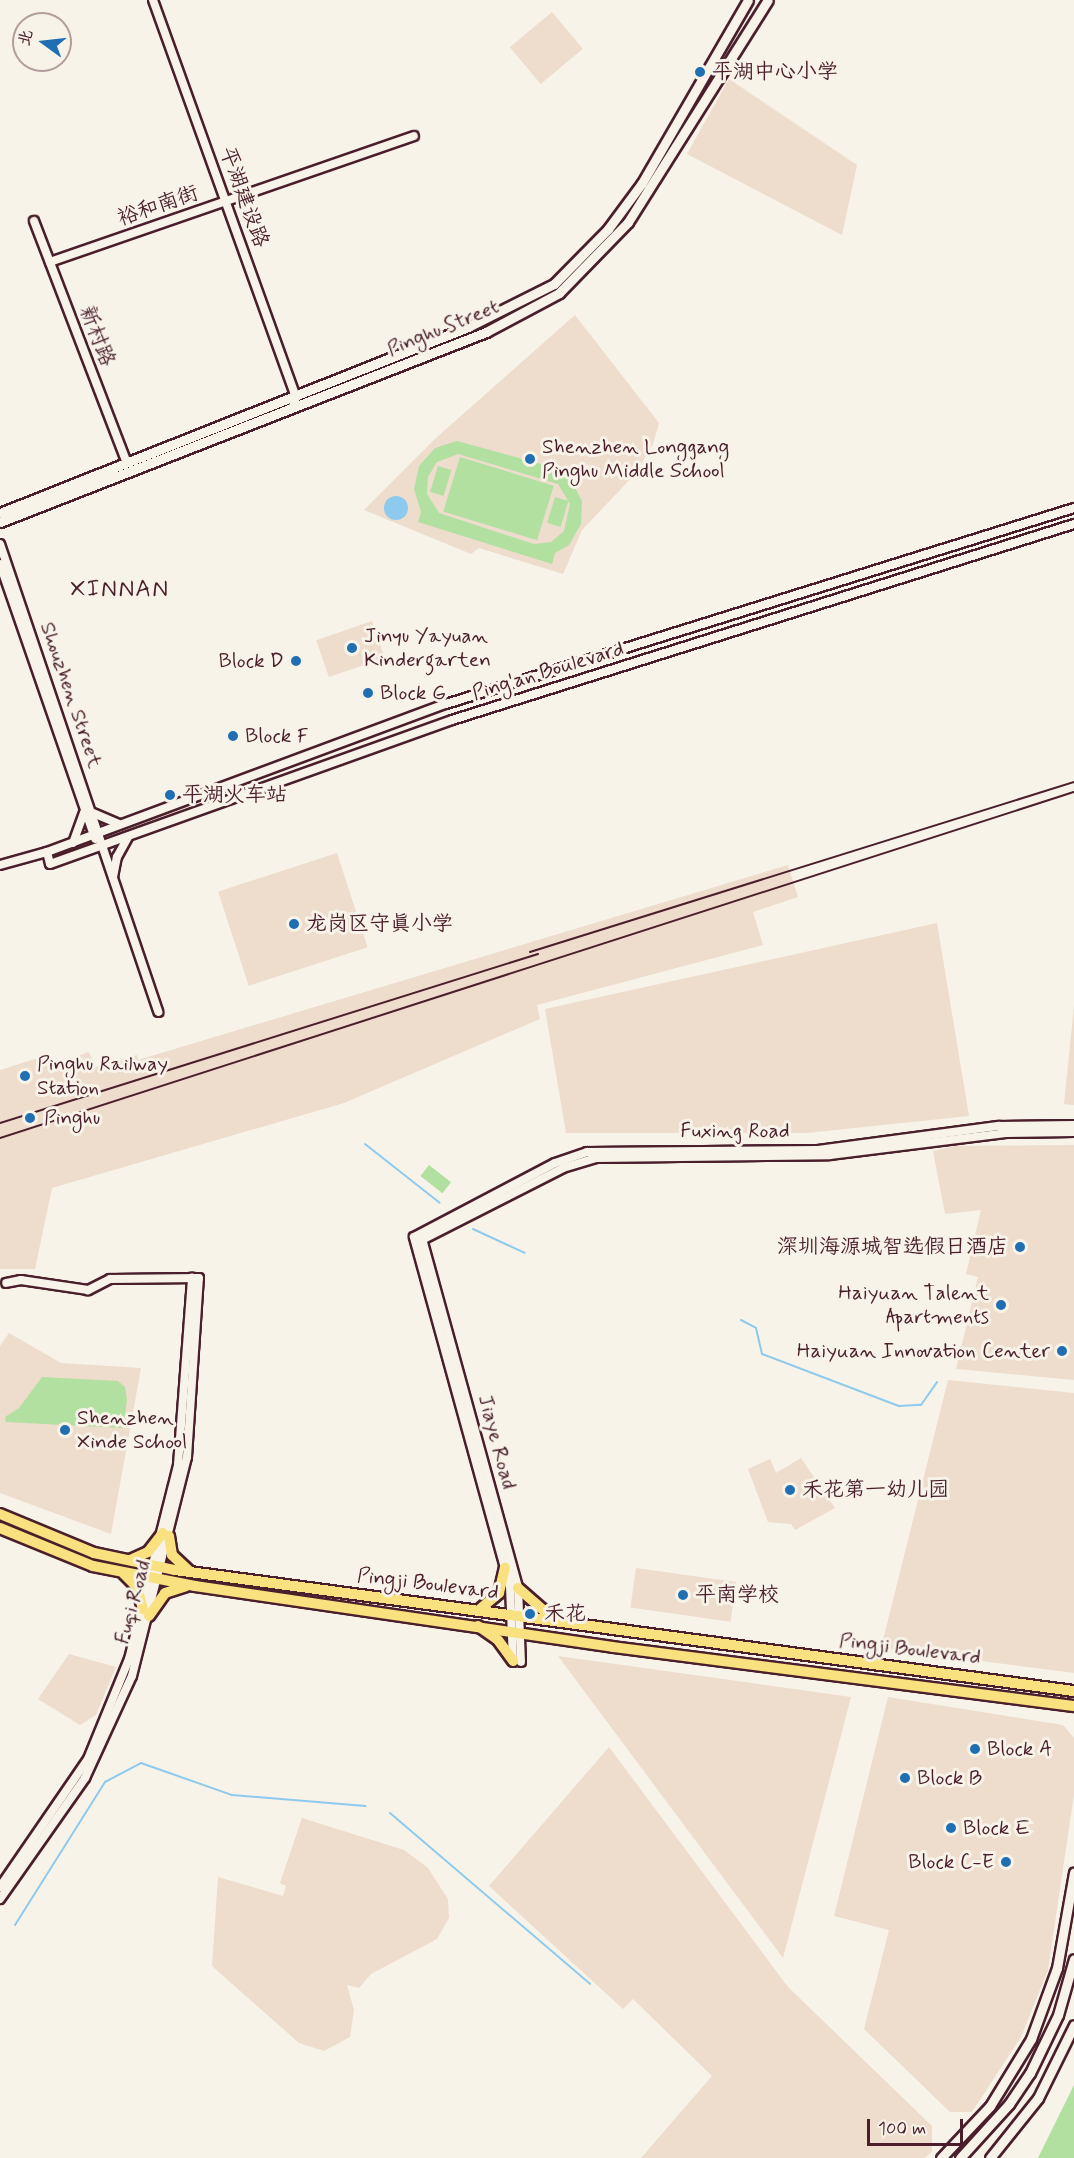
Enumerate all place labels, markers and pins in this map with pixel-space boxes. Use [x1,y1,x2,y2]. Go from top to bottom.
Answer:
place label: 平湖中心小学 [712,59,838,85]
marker: 平湖中心小学 [693,65,707,79]
place label: Shenzhen Longgang Pinghu Middle School [542,434,730,484]
marker: Shenzhen Longgang Pinghu Middle School [523,452,537,466]
place label: Jinyu Yayuan Kindergarten [364,623,491,673]
marker: Jinyu Yayuan Kindergarten [345,641,359,655]
place label: Block D [218,648,284,674]
marker: Block D [289,654,303,668]
place label: Block G [380,680,446,706]
marker: Block G [361,686,375,700]
place label: Block F [245,723,308,749]
marker: Block F [226,729,240,743]
place label: 平湖火车站 [182,782,287,808]
marker: 平湖火车站 [163,788,177,802]
place label: 龙岗区守真小学 [306,911,453,937]
marker: 龙岗区守真小学 [287,917,301,931]
place label: Pinghu Railway Station [37,1051,171,1101]
marker: Pinghu Railway Station [18,1069,32,1083]
place label: Pinghu [44,1105,100,1131]
marker: Pinghu [21,1109,39,1127]
place label: 深圳海源城智选假日酒店 [777,1234,1008,1260]
marker: 深圳海源城智选假日酒店 [1013,1240,1027,1254]
place label: Haiyuan Talent Apartments [841,1280,989,1330]
marker: Haiyuan Talent Apartments [994,1298,1008,1312]
place label: Haiyuan Innovation Center [801,1338,1050,1364]
marker: Haiyuan Innovation Center [1055,1344,1069,1358]
place label: Shenzhen Xinde School [77,1405,187,1455]
marker: Shenzhen Xinde School [58,1423,72,1437]
place label: 禾花第一幼儿园 [802,1477,949,1503]
marker: 禾花第一幼儿园 [783,1483,797,1497]
place label: 平南学校 [695,1582,779,1608]
marker: 平南学校 [676,1588,690,1602]
place label: 禾花 [544,1601,586,1627]
marker: 禾花 [521,1605,539,1623]
place label: Block A [987,1736,1053,1762]
marker: Block A [968,1742,982,1756]
place label: Block B [917,1765,982,1791]
marker: Block B [898,1771,912,1785]
place label: Block E [963,1815,1027,1841]
marker: Block E [944,1821,958,1835]
place label: Block C-E [905,1849,994,1875]
marker: Block C-E [999,1855,1013,1869]

